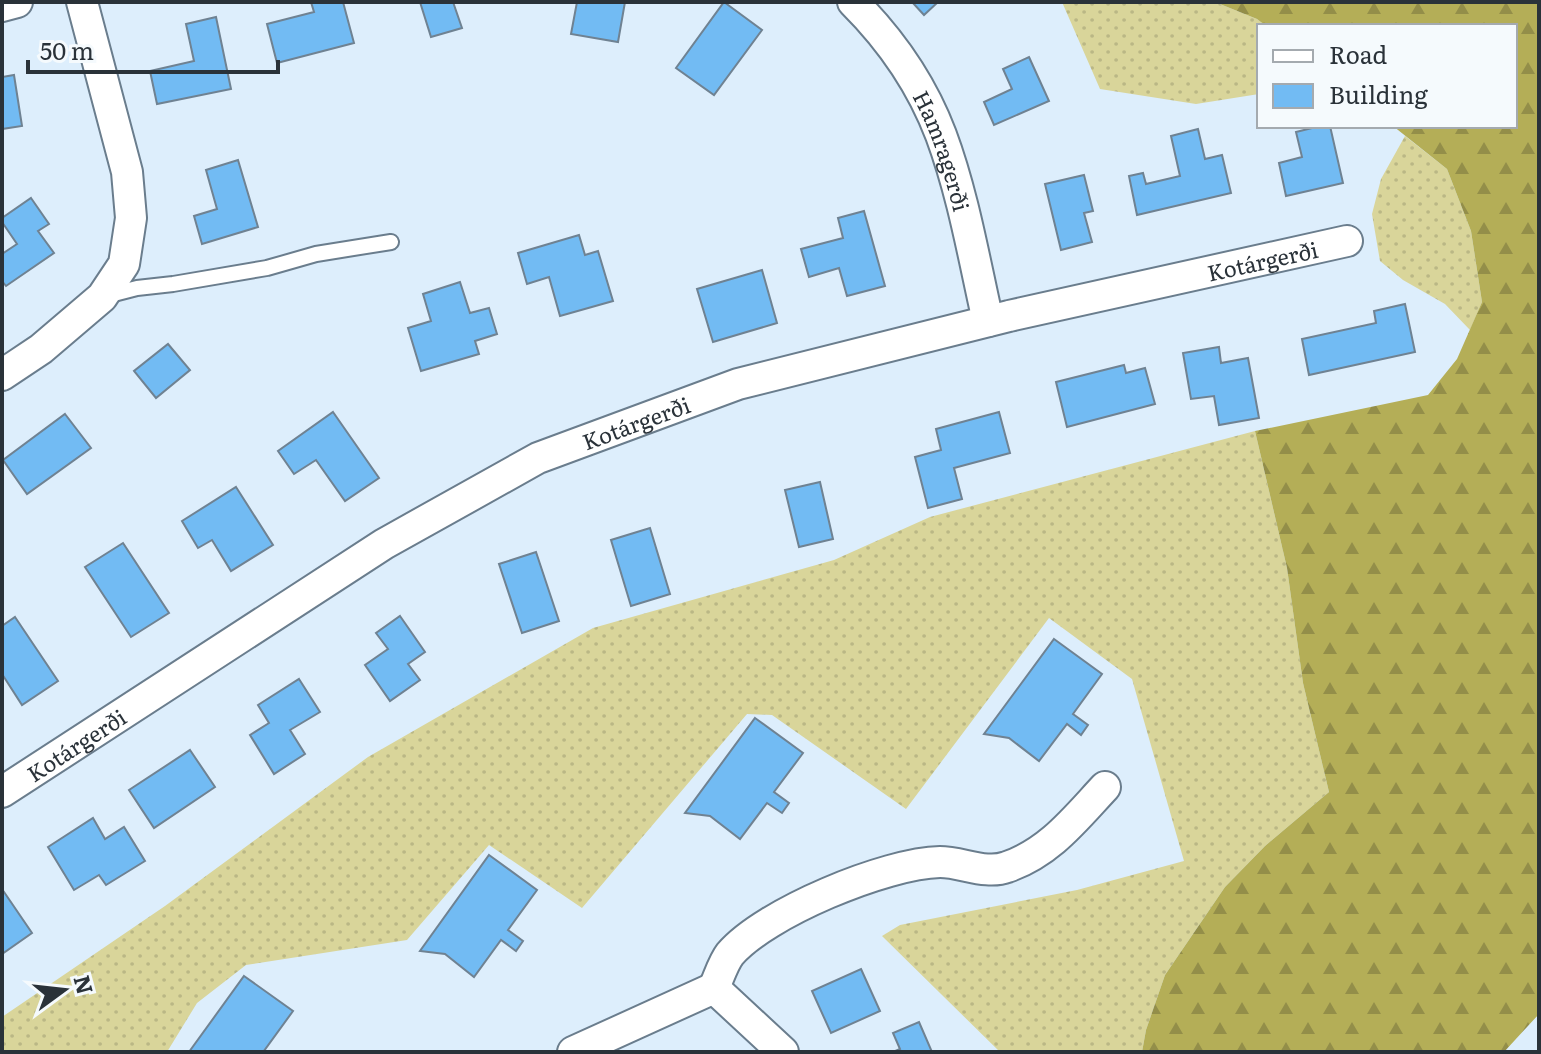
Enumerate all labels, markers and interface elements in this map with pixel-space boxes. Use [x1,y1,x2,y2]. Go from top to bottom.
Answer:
scale bar [28,24,278,74]
legend [1257,24,1517,128]
text: 50 m [40,32,94,67]
text: Road [1329,36,1388,71]
text: Building [1329,76,1428,111]
street label: Hamragerði [906,84,980,214]
street label: Kotárgerði [1204,231,1321,288]
street label: Kotárgerði [577,387,694,457]
street label: Kotárgerði [20,700,132,789]
north arrow [24,950,104,1030]
text: N [66,971,103,998]

